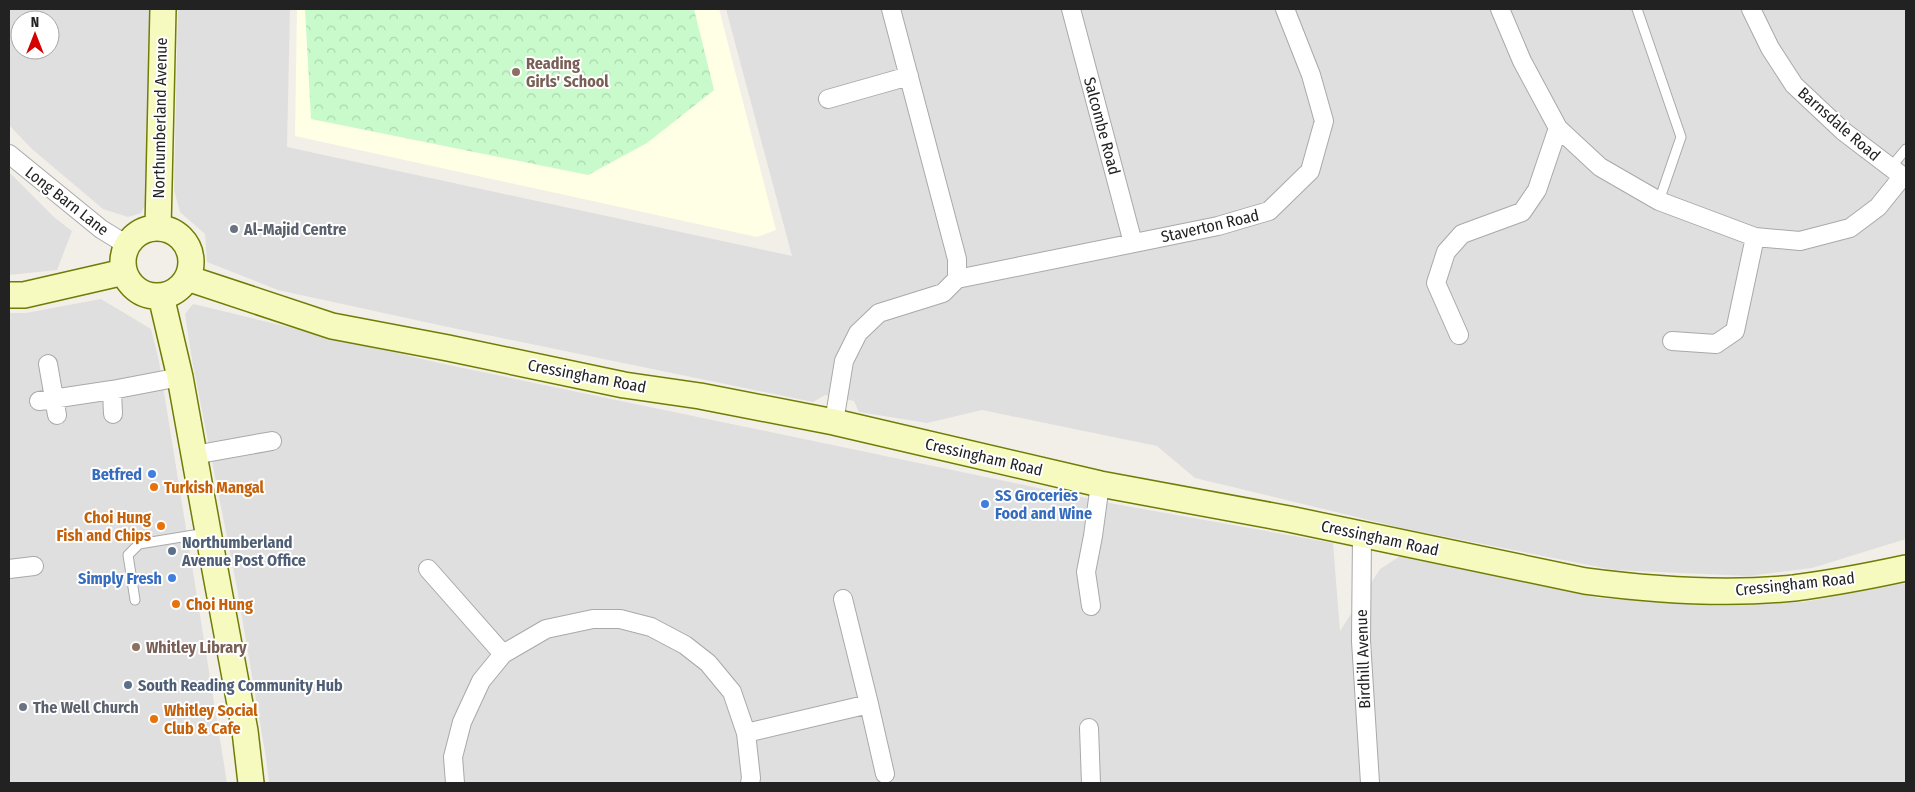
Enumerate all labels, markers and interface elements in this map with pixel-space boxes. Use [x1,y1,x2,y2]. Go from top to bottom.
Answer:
north arrow [10,10,60,60]
text: N [31,14,39,31]
street label: Northumberland Avenue [149,37,171,199]
place label: Reading Girls' School [526,54,609,91]
marker: Reading Girls' School [510,66,522,78]
street label: Salcombe Road [1080,75,1124,177]
street label: Barnsdale Road [1794,83,1884,165]
street label: Long Barn Lane [22,163,112,239]
street label: Staverton Road [1159,205,1261,247]
place label: Al-Majid Centre [243,220,346,239]
marker: Al-Majid Centre [228,223,240,235]
street label: Cressingham Road [526,355,648,397]
street label: Cressingham Road [923,434,1045,480]
place label: Betfred [92,465,142,484]
marker: Betfred [146,468,158,480]
place label: Turkish Mangal [164,478,265,497]
marker: Turkish Mangal [148,481,160,493]
place label: SS Groceries Food and Wine [995,486,1092,523]
marker: SS Groceries Food and Wine [979,498,991,510]
place label: Choi Hung Fish and Chips [57,508,151,545]
street label: Cressingham Road [1319,516,1441,560]
marker: Choi Hung Fish and Chips [155,520,167,532]
place label: Northumberland Avenue Post Office [181,533,306,570]
marker: Northumberland Avenue Post Office [166,545,178,557]
street label: Cressingham Road [1734,568,1856,600]
place label: Simply Fresh [78,569,162,588]
marker: Simply Fresh [166,572,178,584]
place label: Choi Hung [186,595,253,614]
marker: Choi Hung [170,598,182,610]
street label: Birdhill Avenue [1352,609,1374,709]
place label: Whitley Library [146,638,247,657]
marker: Whitley Library [130,641,142,653]
place label: South Reading Community Hub [138,676,343,695]
marker: South Reading Community Hub [122,679,134,691]
place label: The Well Church [33,698,139,717]
marker: The Well Church [17,701,29,713]
place label: Whitley Social Club & Cafe [164,701,258,738]
marker: Whitley Social Club & Cafe [148,713,160,725]

